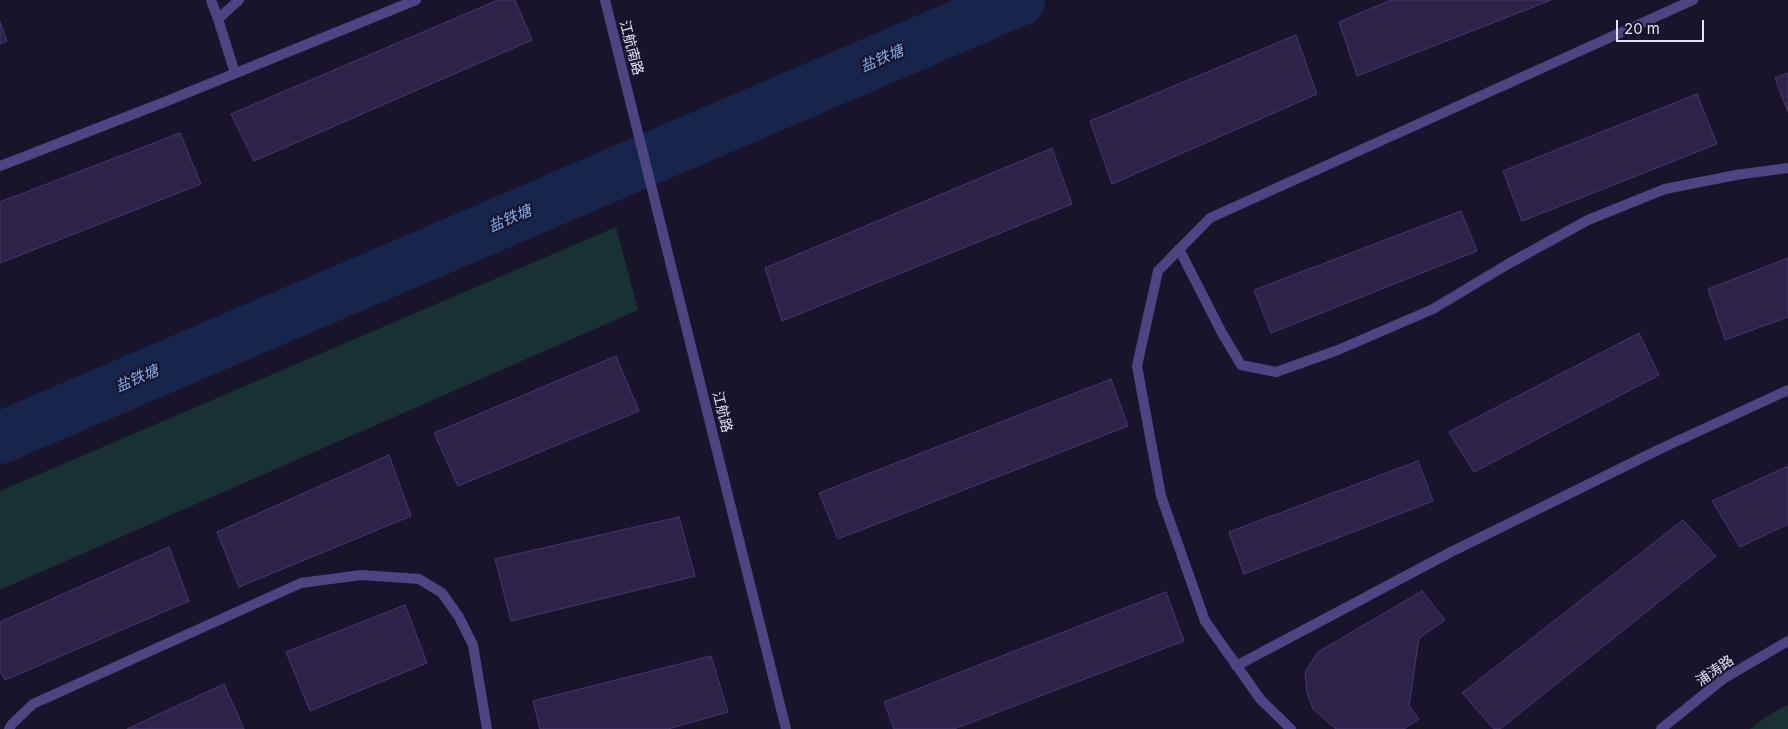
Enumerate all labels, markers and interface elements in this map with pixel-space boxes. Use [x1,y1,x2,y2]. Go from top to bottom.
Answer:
scale bar [1618,10,1706,42]
street label: 江航南路 [616,19,646,77]
text: 20 m [1624,19,1660,38]
water label: 盐铁塘 [858,42,906,76]
water label: 盐铁塘 [486,202,534,236]
water label: 盐铁塘 [113,362,161,396]
street label: 江航路 [709,390,735,434]
street label: 浦涛路 [1693,652,1737,690]

